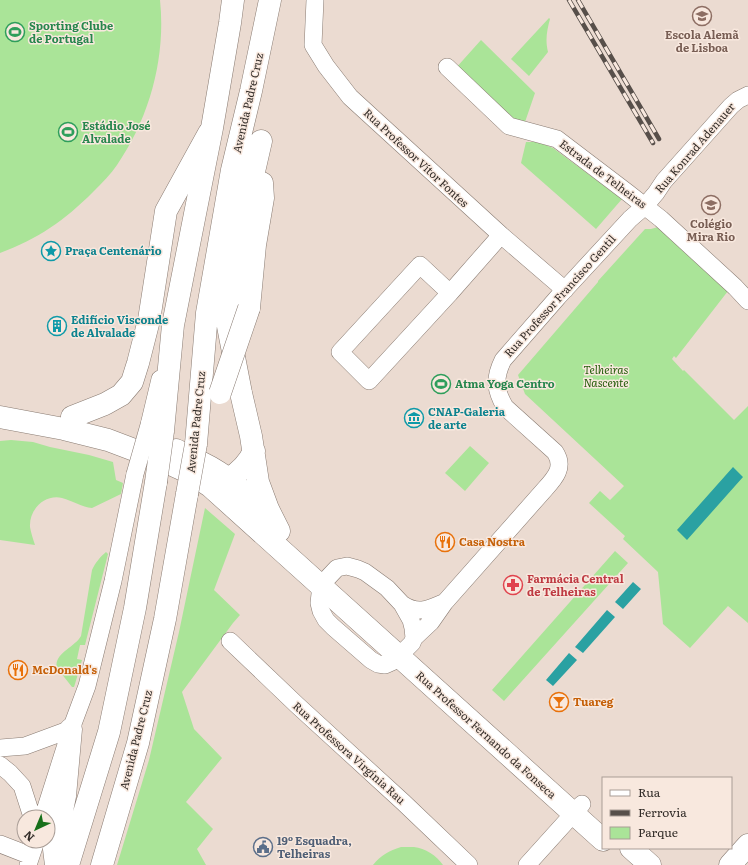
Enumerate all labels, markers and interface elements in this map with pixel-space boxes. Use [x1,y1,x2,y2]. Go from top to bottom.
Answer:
school or university icon: Escola Alemã de Lisboa [691,5,713,27]
place label: Sporting Clube de Portugal [29,17,113,46]
sports icon: Sporting Clube de Portugal [4,21,26,43]
place label: Escola Alemã de Lisboa [665,26,740,55]
street label: Avenida Padre Cruz [228,51,266,154]
street label: Rua Konrad Adenauer [650,98,739,196]
street label: Rua Professor Vítor Fontes [361,104,473,210]
place label: Estádio José Alvalade [82,117,151,146]
sports icon: Estádio José Alvalade [57,121,79,143]
street label: Estrada de Telheiras [557,135,651,211]
school or university icon: Colégio Mira Rio [700,194,722,216]
place label: Colégio Mira Rio [687,215,735,244]
street label: Rua Professor Francisco Gentil [500,230,619,360]
place icon: Praça Centenário [40,240,62,262]
place label: Praça Centenário [65,242,162,258]
place label: Edifício Visconde de Alvalade [71,311,168,340]
building icon: Edifício Visconde de Alvalade [46,315,68,337]
park label: Telheiras Nascente [583,361,629,390]
street label: Avenida Padre Cruz [182,370,208,474]
sports icon: Atma Yoga Centro [430,373,452,395]
place label: Atma Yoga Centro [455,375,555,391]
place label: CNAP-Galeria de arte [428,403,506,432]
museum icon: CNAP-Galeria de arte [403,407,425,429]
restaurant icon: Casa Nostra [434,531,456,553]
place label: Casa Nostra [459,533,526,549]
place label: Farmácia Central de Telheiras [527,570,624,599]
pharmacy icon: Farmácia Central de Telheiras [502,574,524,596]
restaurant icon: McDonald's [7,659,29,681]
place label: McDonald's [32,661,98,677]
street label: Rua Professor Fernando da Fonseca [413,667,560,802]
street label: Avenida Padre Cruz [115,688,155,791]
bar icon: Tuareg [548,691,570,713]
place label: Tuareg [573,693,614,709]
street label: Rua Professora Virgínia Rau [290,697,409,807]
legend [602,777,732,849]
text: Rua [638,783,661,801]
text: Ferrovia [638,803,687,821]
north arrow [16,809,56,849]
text: Parque [638,823,678,841]
text: N [19,828,37,846]
place label: 19º Esquadra, Telheiras [277,832,352,861]
public building icon: 19º Esquadra, Telheiras [252,836,274,858]

